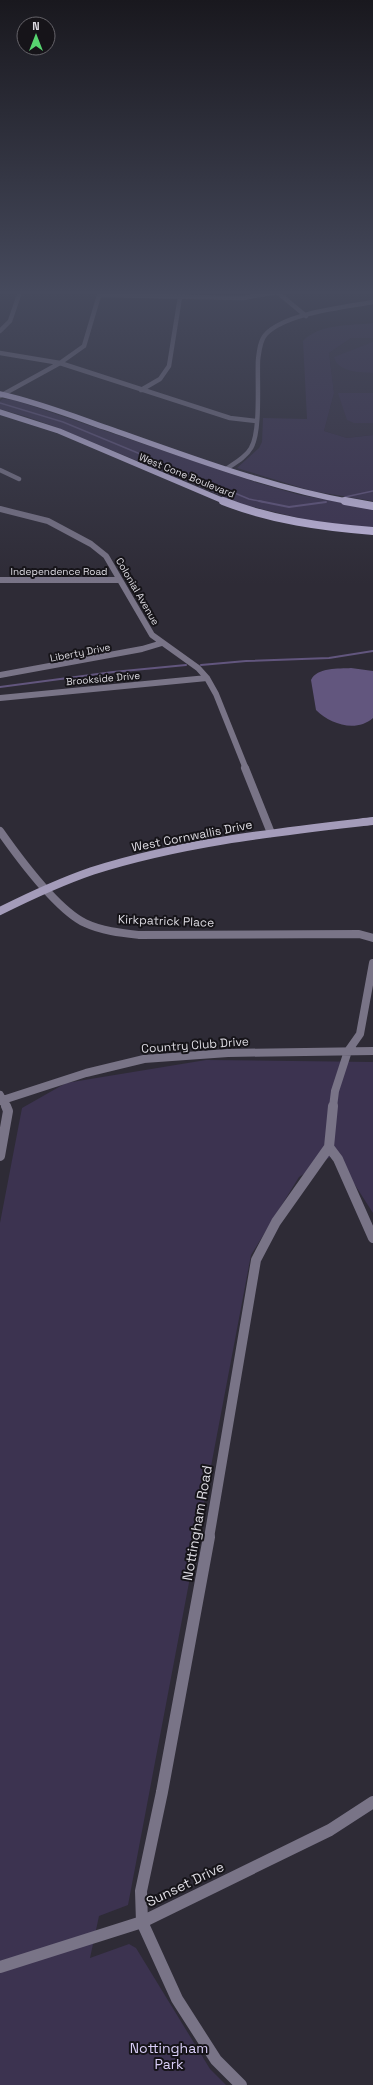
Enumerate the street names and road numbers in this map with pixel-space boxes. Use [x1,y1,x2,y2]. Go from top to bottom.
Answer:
street label: West Cone Boulevard [137,450,237,501]
street label: Colonial Avenue [113,555,162,627]
street label: Independence Road [11,565,107,578]
street label: Liberty Drive [49,640,111,665]
street label: Brookside Drive [65,669,141,688]
street label: West Cornwallis Drive [130,816,254,856]
street label: Kirkpatrick Place [118,911,214,931]
street label: Country Club Drive [141,1033,249,1057]
street label: Nottingham Road [178,1464,216,1582]
street label: Sunset Drive [143,1857,227,1911]

